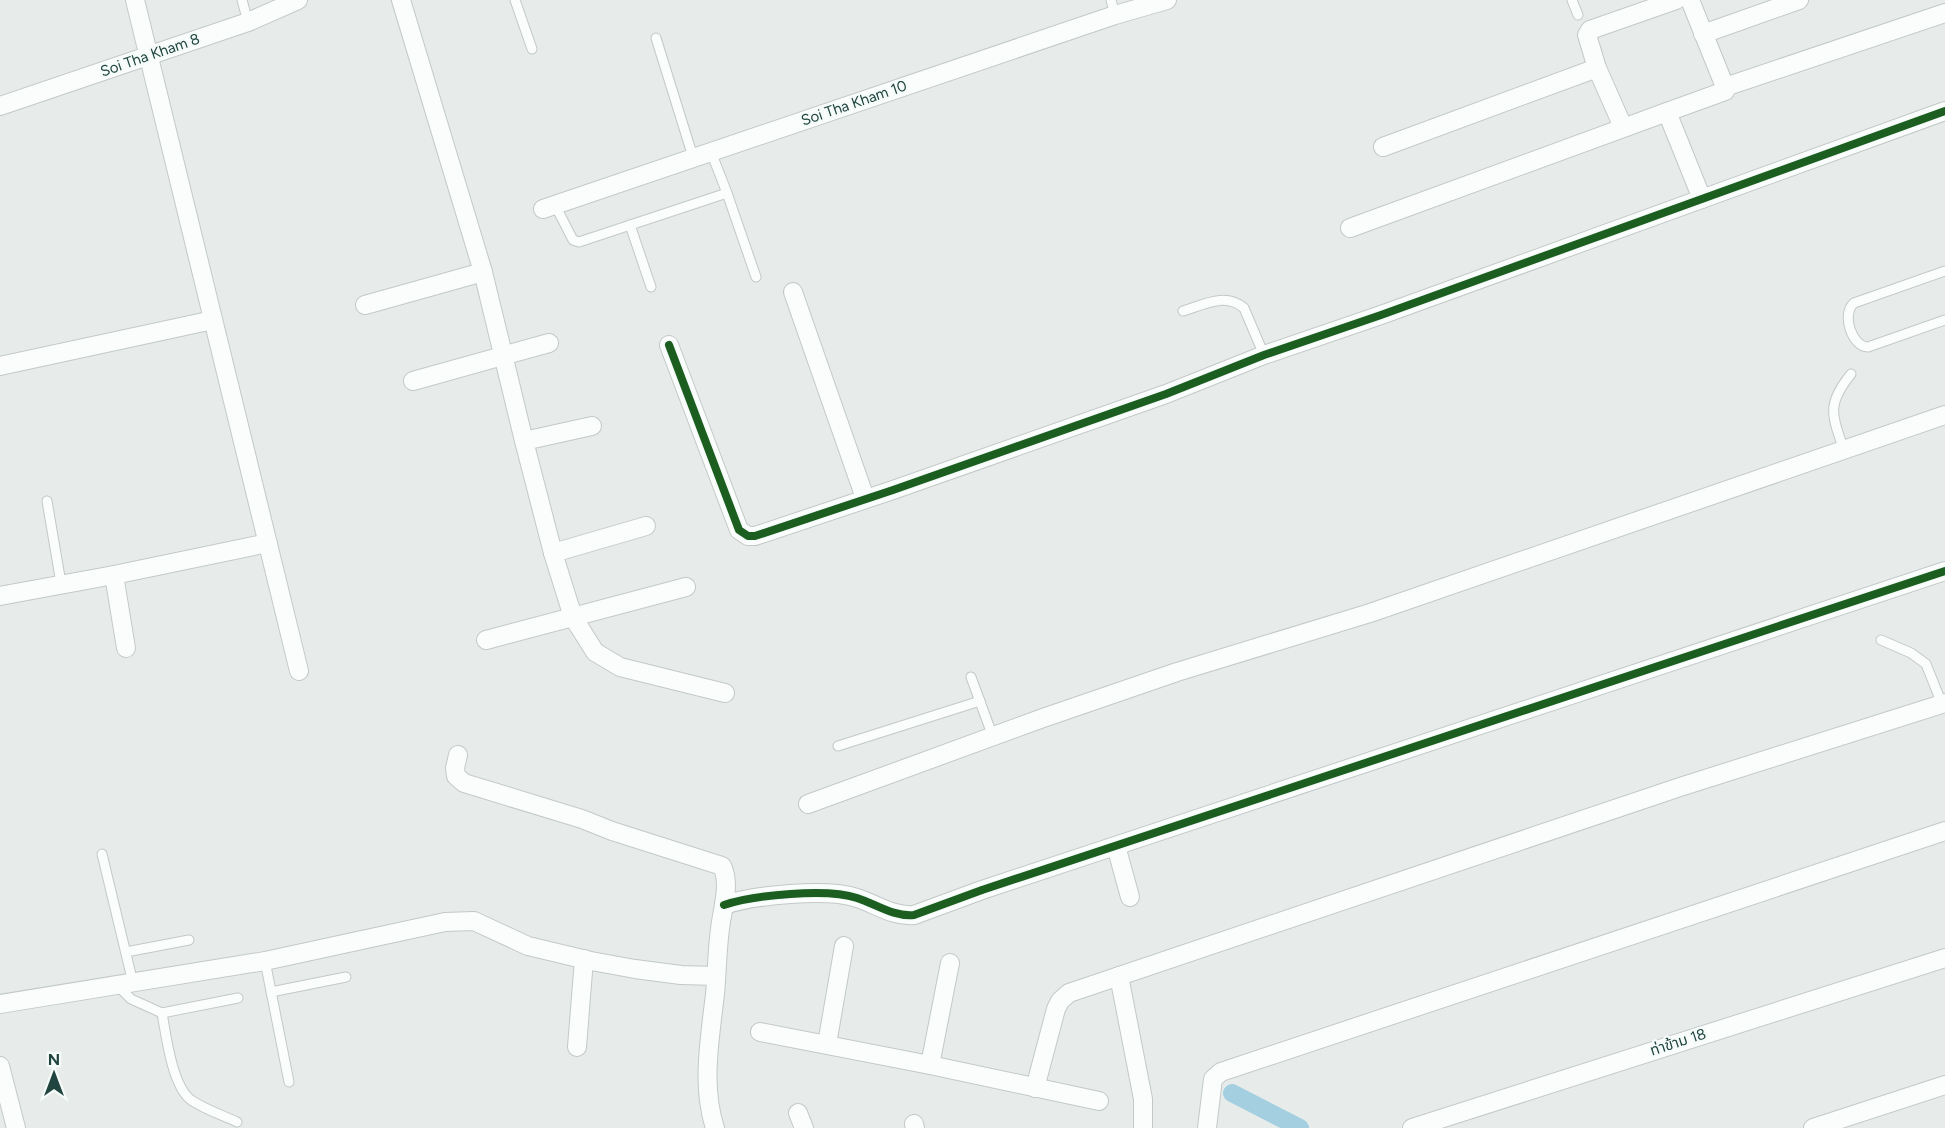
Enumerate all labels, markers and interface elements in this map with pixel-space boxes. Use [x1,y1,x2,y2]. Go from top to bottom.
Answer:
street label: Soi Tha Kham 8 [98,30,202,80]
street label: Soi Tha Kham 10 [799,76,909,130]
street label: ท่าข้าม 18 [1648,1025,1708,1059]
north arrow [24,1044,84,1104]
text: N [48,1050,60,1069]

